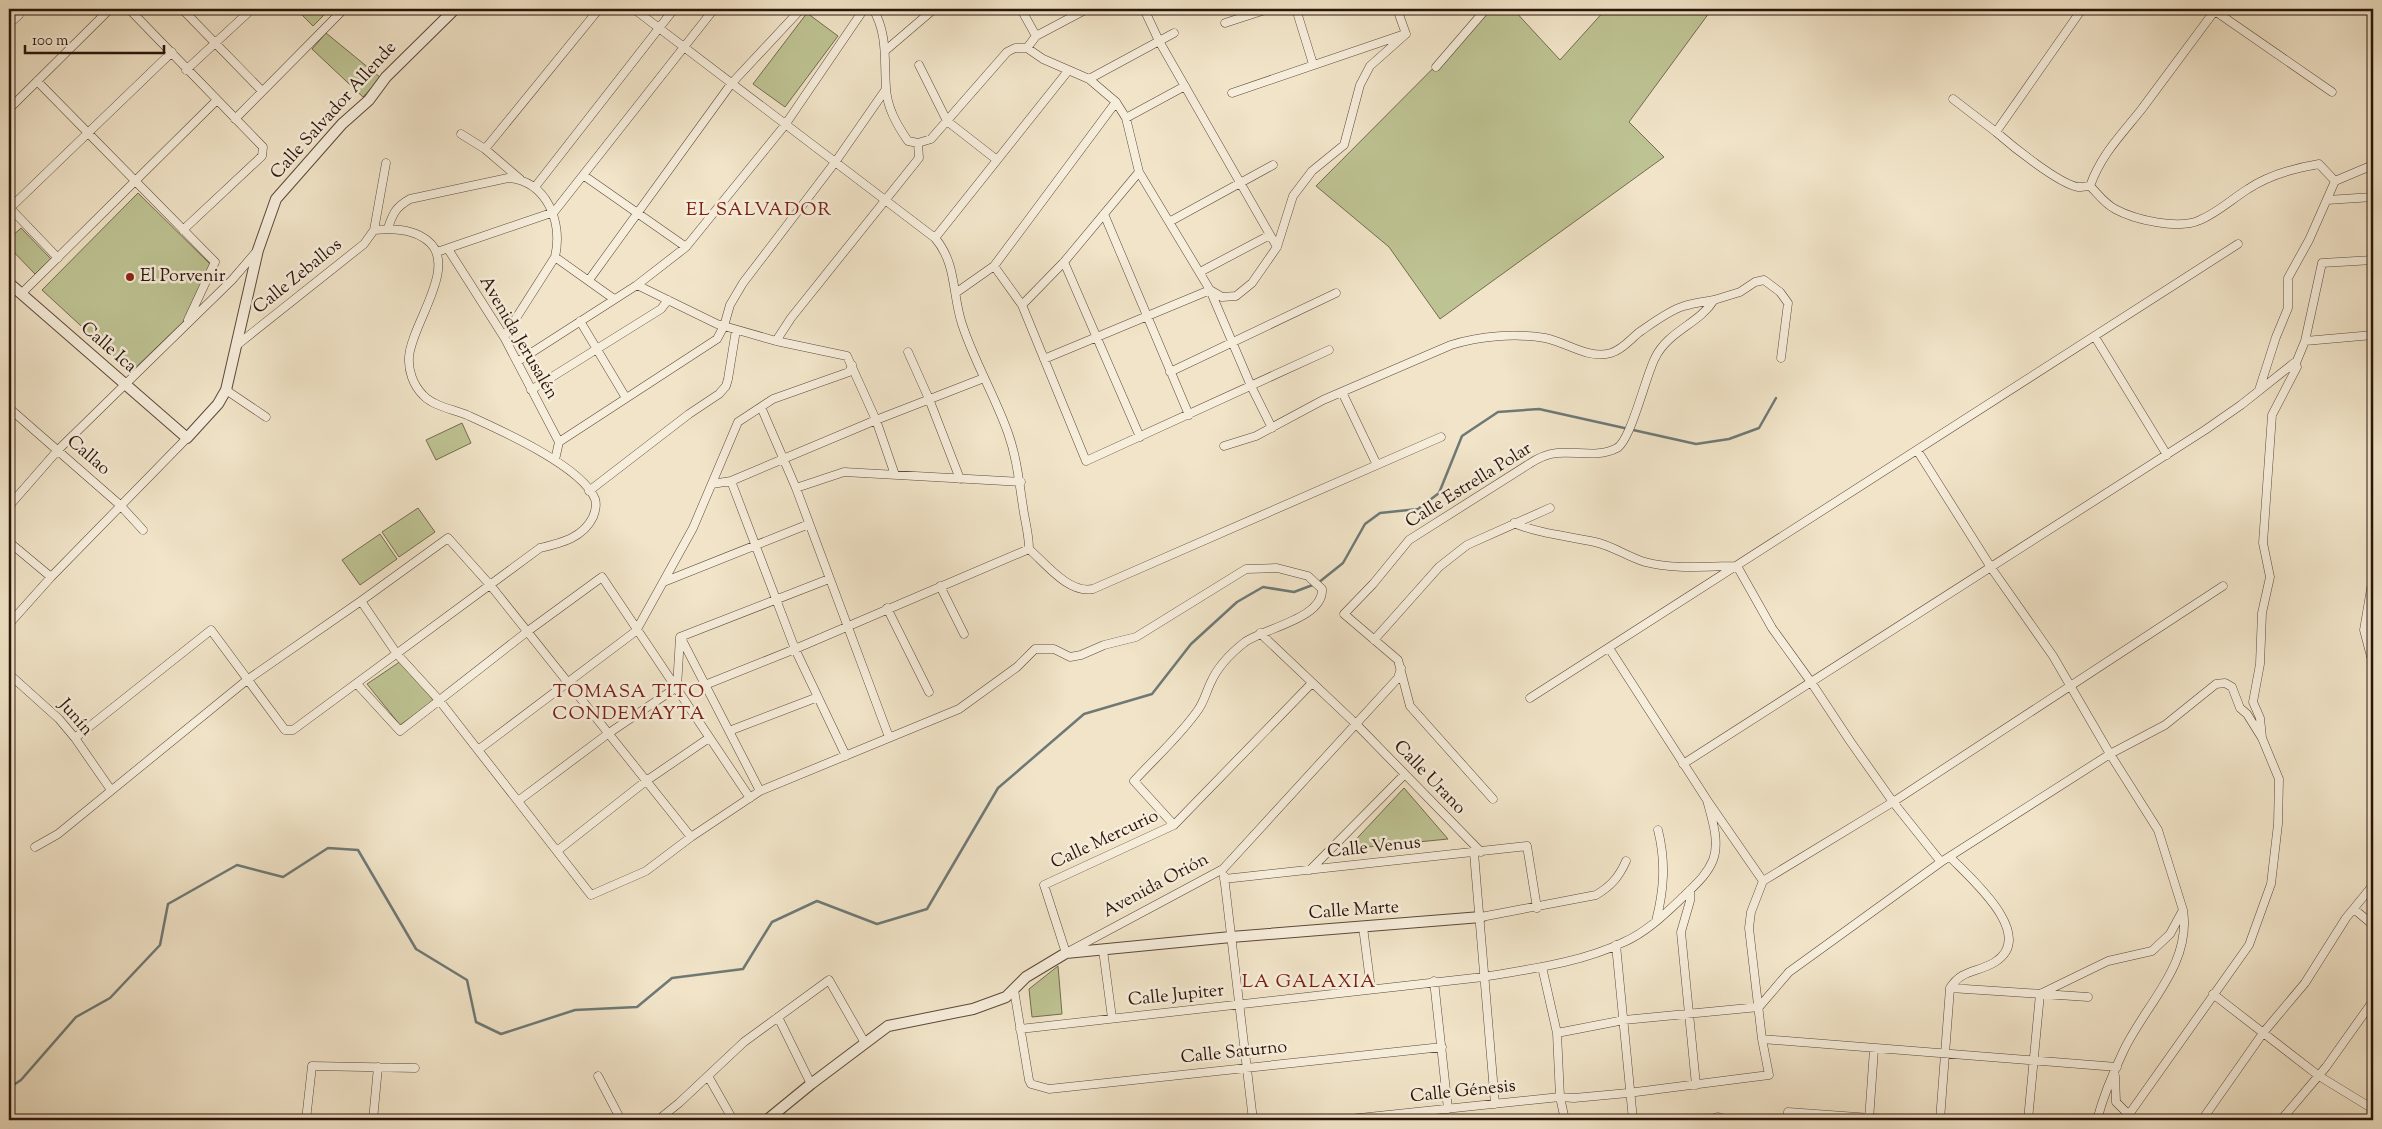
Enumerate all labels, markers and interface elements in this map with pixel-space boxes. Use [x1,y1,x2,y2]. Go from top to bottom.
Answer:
scale bar [25,22,164,54]
text: 100 m [32,31,69,52]
street label: Calle Salvador Allende [265,36,403,186]
district label: EL SALVADOR [686,197,832,224]
street label: Calle Zeballos [248,233,348,321]
place label: El Porvenir [140,264,226,290]
marker: El Porvenir [124,271,136,283]
street label: Avenida Jerusalén [472,271,564,405]
street label: Calle Ica [74,316,142,380]
street label: Callao [60,430,116,482]
street label: Calle Estrella Polar [1401,436,1538,535]
district label: TOMASA TITO CONDEMAYTA [552,679,706,728]
street label: Junín [51,693,99,743]
street label: Calle Urano [1387,735,1471,821]
street label: Calle Mercurio [1047,804,1163,876]
street label: Calle Venus [1326,830,1422,866]
street label: Avenida Orión [1098,847,1214,925]
street label: Calle Marte [1308,895,1400,927]
district label: LA GALAXIA [1242,969,1376,996]
street label: Calle Jupiter [1127,978,1226,1014]
street label: Calle Saturno [1179,1034,1289,1072]
street label: Calle Génesis [1409,1074,1517,1110]

